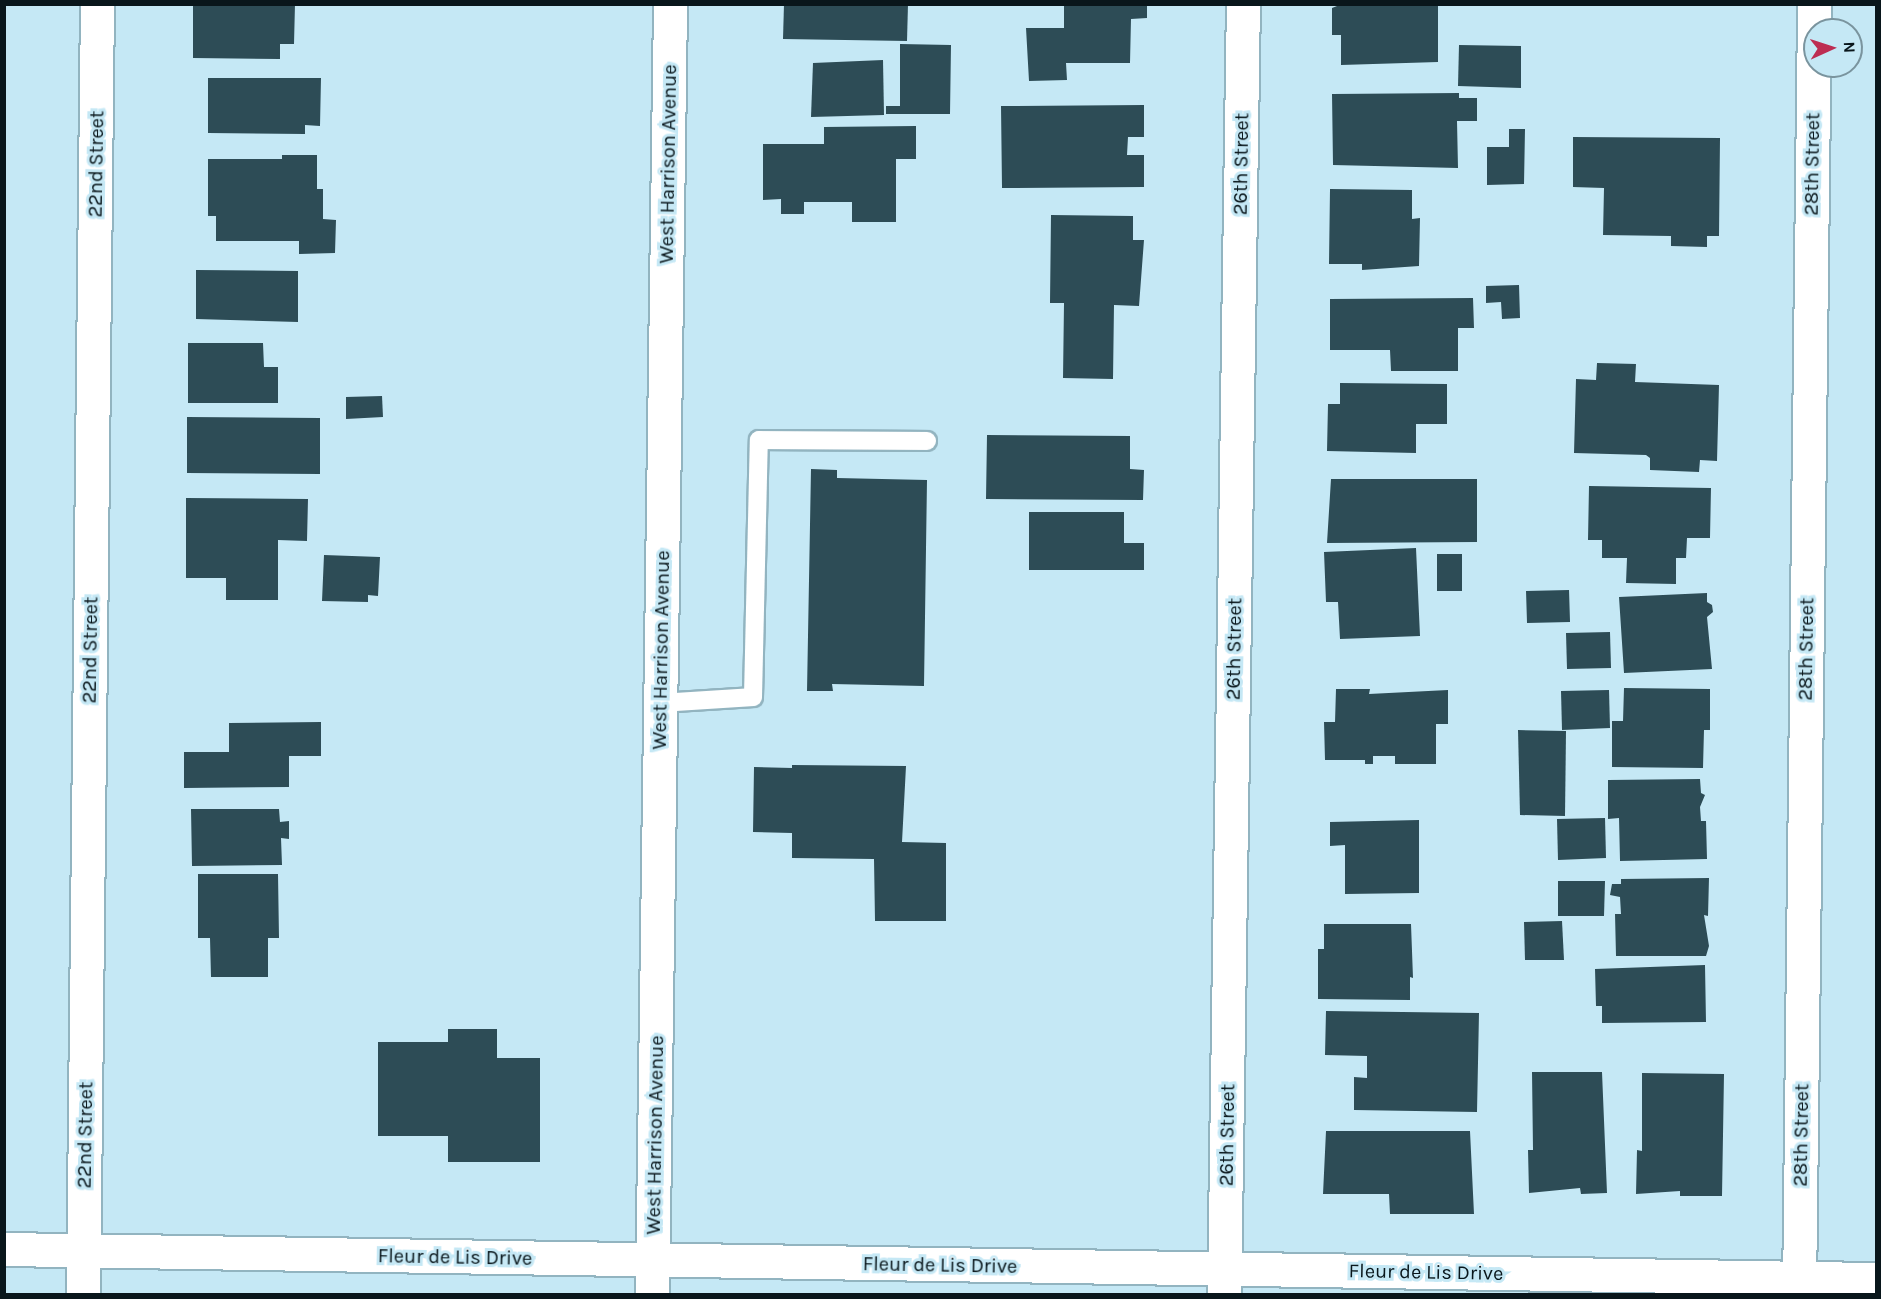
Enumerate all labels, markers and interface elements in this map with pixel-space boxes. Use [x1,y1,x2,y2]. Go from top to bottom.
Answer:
north arrow [1803,18,1863,78]
text: N [1840,41,1859,53]
street label: West Harrison Avenue [654,64,682,264]
street label: 22nd Street [83,110,109,218]
street label: 28th Street [1799,112,1825,216]
street label: 26th Street [1228,113,1254,215]
street label: West Harrison Avenue [647,550,675,750]
street label: 22nd Street [77,596,103,704]
street label: 28th Street [1793,597,1819,701]
street label: 26th Street [1221,598,1247,700]
street label: West Harrison Avenue [641,1035,669,1235]
street label: 22nd Street [72,1081,98,1189]
street label: 28th Street [1788,1083,1814,1187]
street label: 26th Street [1214,1084,1240,1186]
street label: Fleur de Lis Drive [378,1244,532,1270]
street label: Fleur de Lis Drive [863,1252,1017,1278]
street label: Fleur de Lis Drive [1349,1259,1503,1285]

